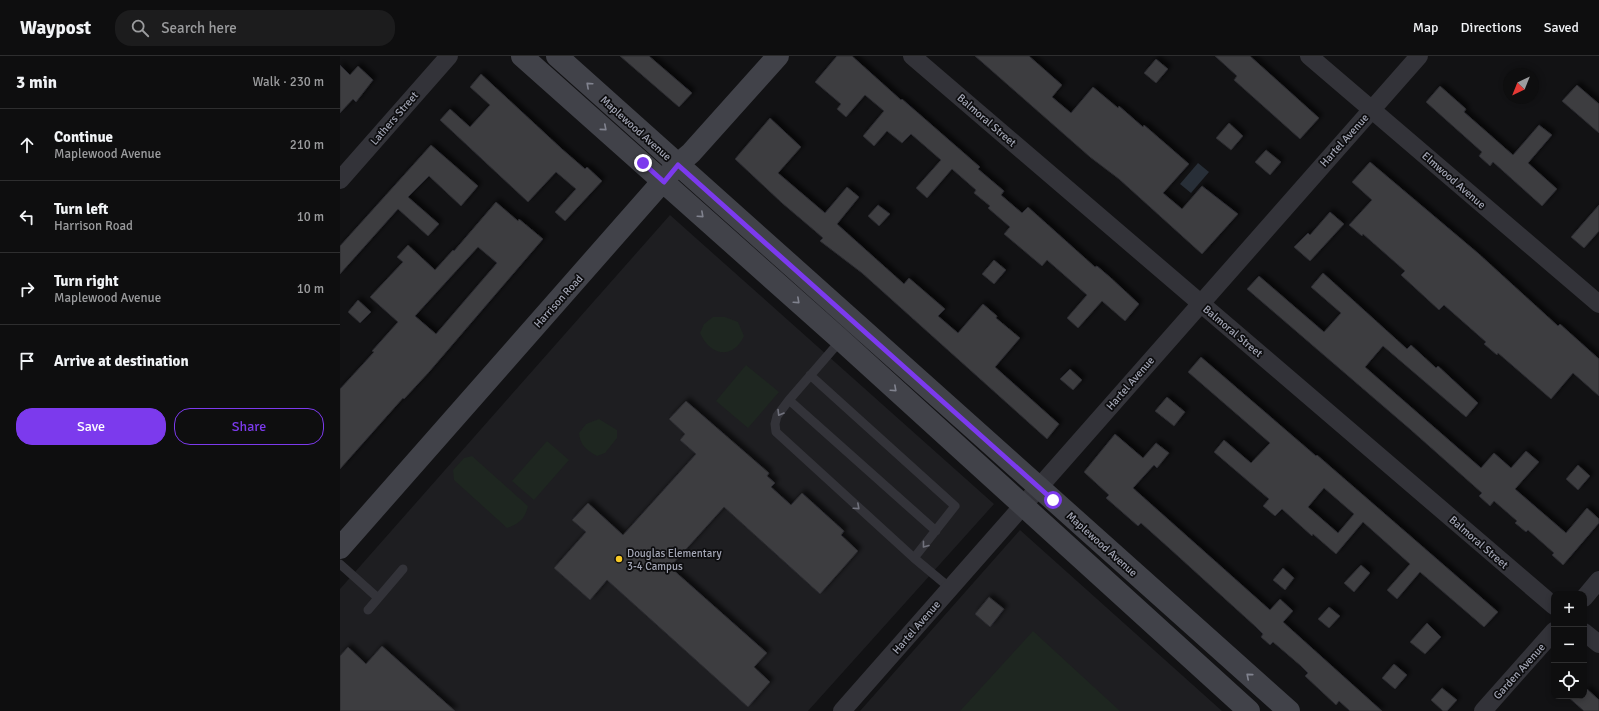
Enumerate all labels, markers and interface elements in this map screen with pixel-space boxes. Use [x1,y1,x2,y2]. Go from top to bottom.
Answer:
search box [115,10,395,46]
text: Waypost [20,16,91,40]
icon: search [129,17,151,39]
text: Search here [161,19,237,37]
text: Map [1413,19,1439,36]
text: Directions [1461,19,1522,36]
text: Saved [1544,19,1579,36]
north arrow [1503,68,1539,104]
text: 3 min [16,72,57,93]
text: Walk · 230 m [253,74,324,90]
one-way arrow [586,82,594,90]
street label: Lathers Street [368,89,421,148]
street label: Balmoral Street [955,91,1019,150]
street label: Maplewood Avenue [598,93,674,164]
street label: Hartel Avenue [1317,111,1371,169]
one-way arrow [599,123,606,130]
text: Continue [54,128,113,146]
icon: ahead [16,134,38,156]
text: 210 m [290,137,324,153]
text: Maplewood Avenue [54,146,161,162]
street label: Elmwood Avenue [1419,149,1488,212]
route end [634,154,652,172]
text: Turn left [54,200,108,218]
icon: left [16,206,38,228]
text: 10 m [297,209,324,225]
one-way arrow [696,210,703,217]
text: Harrison Road [54,218,133,234]
text: Turn right [54,272,119,290]
street label: Harrison Road [531,272,586,330]
icon: right [16,278,38,300]
text: 10 m [297,281,324,297]
text: Maplewood Avenue [54,290,161,306]
one-way arrow [793,297,800,304]
street label: Balmoral Street [1200,303,1265,360]
icon: arrive [16,350,38,372]
text: Arrive at destination [54,352,189,370]
street label: Hartel Avenue [1104,354,1157,413]
one-way arrow [889,384,896,391]
button: Save [16,408,166,445]
button: Share [174,408,324,445]
one-way arrow [778,409,785,416]
route start [1044,491,1062,509]
one-way arrow [852,502,860,509]
street label: Maplewood Avenue [1064,509,1140,580]
street label: Balmoral Street [1447,513,1511,572]
one-way arrow [923,540,930,547]
place label: Douglas Elementary 3-4 Campus [627,547,723,573]
marker: Douglas Elementary 3-4 Campus [614,554,624,564]
map controls [1551,591,1587,699]
button: + [1551,591,1587,627]
street label: Hartel Avenue [890,598,943,657]
button: − [1551,627,1587,663]
street label: Garden Avenue [1491,641,1548,702]
button: locate [1551,663,1587,699]
one-way arrow [1247,673,1254,680]

